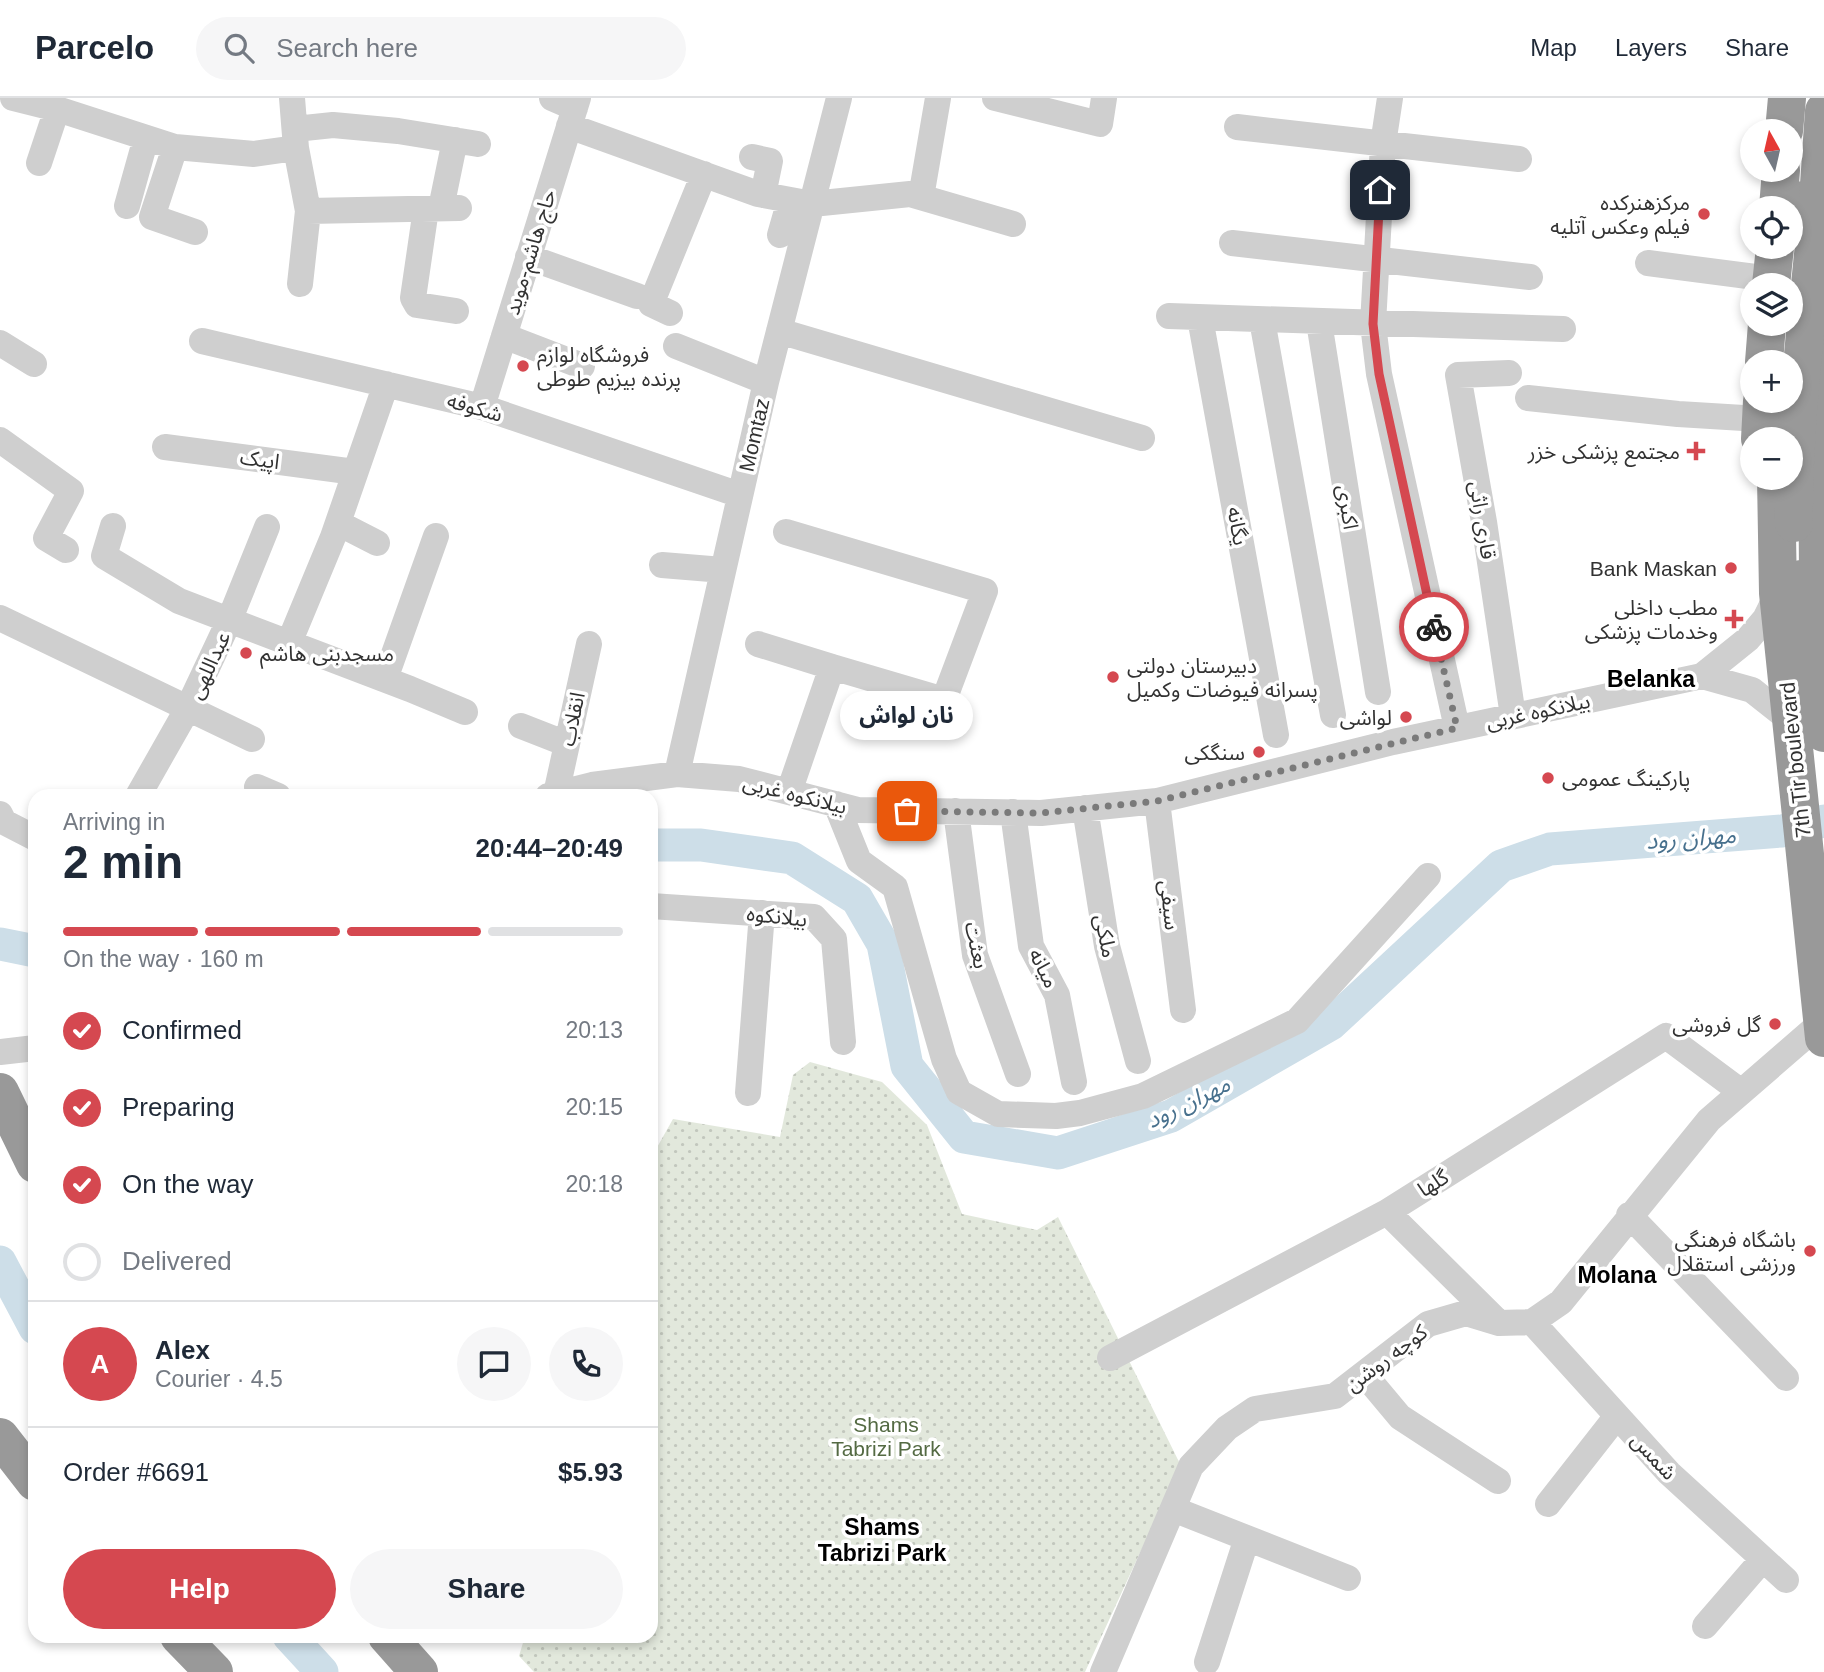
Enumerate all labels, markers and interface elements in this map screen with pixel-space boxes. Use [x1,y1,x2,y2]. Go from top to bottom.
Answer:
search box [196,17,686,80]
text: Parcelo [35,29,154,66]
icon: search [220,29,258,67]
text: Search here [276,33,418,63]
text: Map [1530,34,1577,61]
text: Layers [1615,34,1687,61]
text: Share [1725,34,1789,61]
north arrow [1740,119,1802,182]
map controls [1740,119,1803,490]
pin [1350,160,1410,220]
icon: home [1361,171,1399,209]
street label: حاج هاشم-موید [500,187,564,318]
place label: مرکزهنرکده فیلم وعکس آتلیه [1550,191,1690,242]
button: locate [1740,196,1803,259]
marker: مرکزهنرکده فیلم وعکس آتلیه [1696,206,1712,222]
button: layers [1740,273,1803,336]
place label: فروشگاه لوازم پرنده بیزیم طوطی [537,343,681,394]
button: + [1740,350,1803,413]
marker: فروشگاه لوازم پرنده بیزیم طوطی [515,358,531,374]
street label: شکوفه [444,388,505,427]
street label: Momtaz [734,396,774,474]
button: − [1740,427,1803,490]
place label: مجتمع پزشکی خزر [1527,440,1680,467]
marker: مجتمع پزشکی خزر [1686,441,1706,461]
street label: اپیک [238,445,281,475]
street label: قاری راثی [1464,479,1501,561]
street label: اکبری [1332,483,1363,531]
street label: یگانه [1223,505,1253,547]
place label: Bank Maskan [1590,557,1717,580]
marker: Bank Maskan [1723,560,1739,576]
courier [1399,592,1469,662]
place label: مطب داخلی وخدمات پزشکی [1585,596,1718,645]
icon: bike [1415,608,1453,646]
marker: مطب داخلی وخدمات پزشکی [1724,609,1744,629]
street label: عبداللهی [183,628,236,703]
place label: مسجدبنی هاشم [260,642,394,669]
marker: مسجدبنی هاشم [238,645,254,661]
place label: دبیرستان دولتی پسرانه فیوضات وکمیل [1127,654,1318,703]
district label: Belanka [1607,666,1695,692]
marker: دبیرستان دولتی پسرانه فیوضات وکمیل [1105,669,1121,685]
street label: 7th Tir boulevard [1775,681,1815,839]
street label: بیلانکوه غربی [1484,689,1592,734]
street label: انقلاب [555,690,589,748]
callout: نان لواش [841,692,974,741]
text: نان لواش [859,702,954,728]
place label: لواشی [1340,706,1392,730]
marker: لواشی [1398,709,1414,725]
place label: سنگکی [1185,741,1245,765]
marker: سنگکی [1251,744,1267,760]
place label: پارکینگ عمومی [1562,767,1690,792]
street label: بیلانکوه غربی [741,770,849,819]
marker: پارکینگ عمومی [1540,770,1556,786]
pin [877,781,937,841]
icon: bag [888,792,926,830]
text: Arriving in [63,809,165,835]
water label: مهران رود [1645,822,1737,855]
text: 20:44–20:49 [476,833,623,863]
text: 2 min [63,836,183,888]
street label: سیفی [1155,879,1184,931]
street label: بیلانکوه [745,901,808,932]
street label: ملکی [1090,912,1121,960]
street label: بعثت [961,919,993,971]
street label: میانه [1025,945,1063,991]
text: On the way · 160 m [63,946,264,972]
icon: check [63,1012,101,1050]
place label: گل فروشی [1672,1013,1761,1037]
text: Confirmed [122,1015,242,1045]
marker: گل فروشی [1767,1016,1783,1032]
text: 20:13 [565,1017,623,1043]
water label: مهران رود [1142,1071,1234,1134]
icon: check [63,1089,101,1127]
text: Preparing [122,1092,235,1122]
text: 20:15 [565,1094,623,1120]
street label: گلها [1413,1165,1453,1202]
icon: check [63,1166,101,1204]
text: On the way [122,1169,254,1199]
text: 20:18 [565,1171,623,1197]
place label: باشگاه فرهنگی ورزشی استقلال [1667,1228,1796,1276]
marker: باشگاه فرهنگی ورزشی استقلال [1802,1243,1818,1259]
text: Delivered [122,1246,232,1276]
district label: Molana [1577,1262,1657,1288]
street label: کوچه روشن [1341,1320,1433,1398]
button: chat [457,1327,531,1401]
button: phone [549,1327,623,1401]
text: Alex [155,1335,210,1365]
text: A [91,1349,109,1379]
text: Courier · 4.5 [155,1366,283,1392]
park label: Shams Tabrizi Park [831,1413,941,1460]
street label: شمس [1626,1428,1681,1485]
text: Order #6691 [63,1457,209,1487]
text: $5.93 [558,1457,623,1487]
district label: Shams Tabrizi Park [818,1514,947,1566]
button: Help [63,1549,336,1629]
button: Share [350,1549,623,1629]

